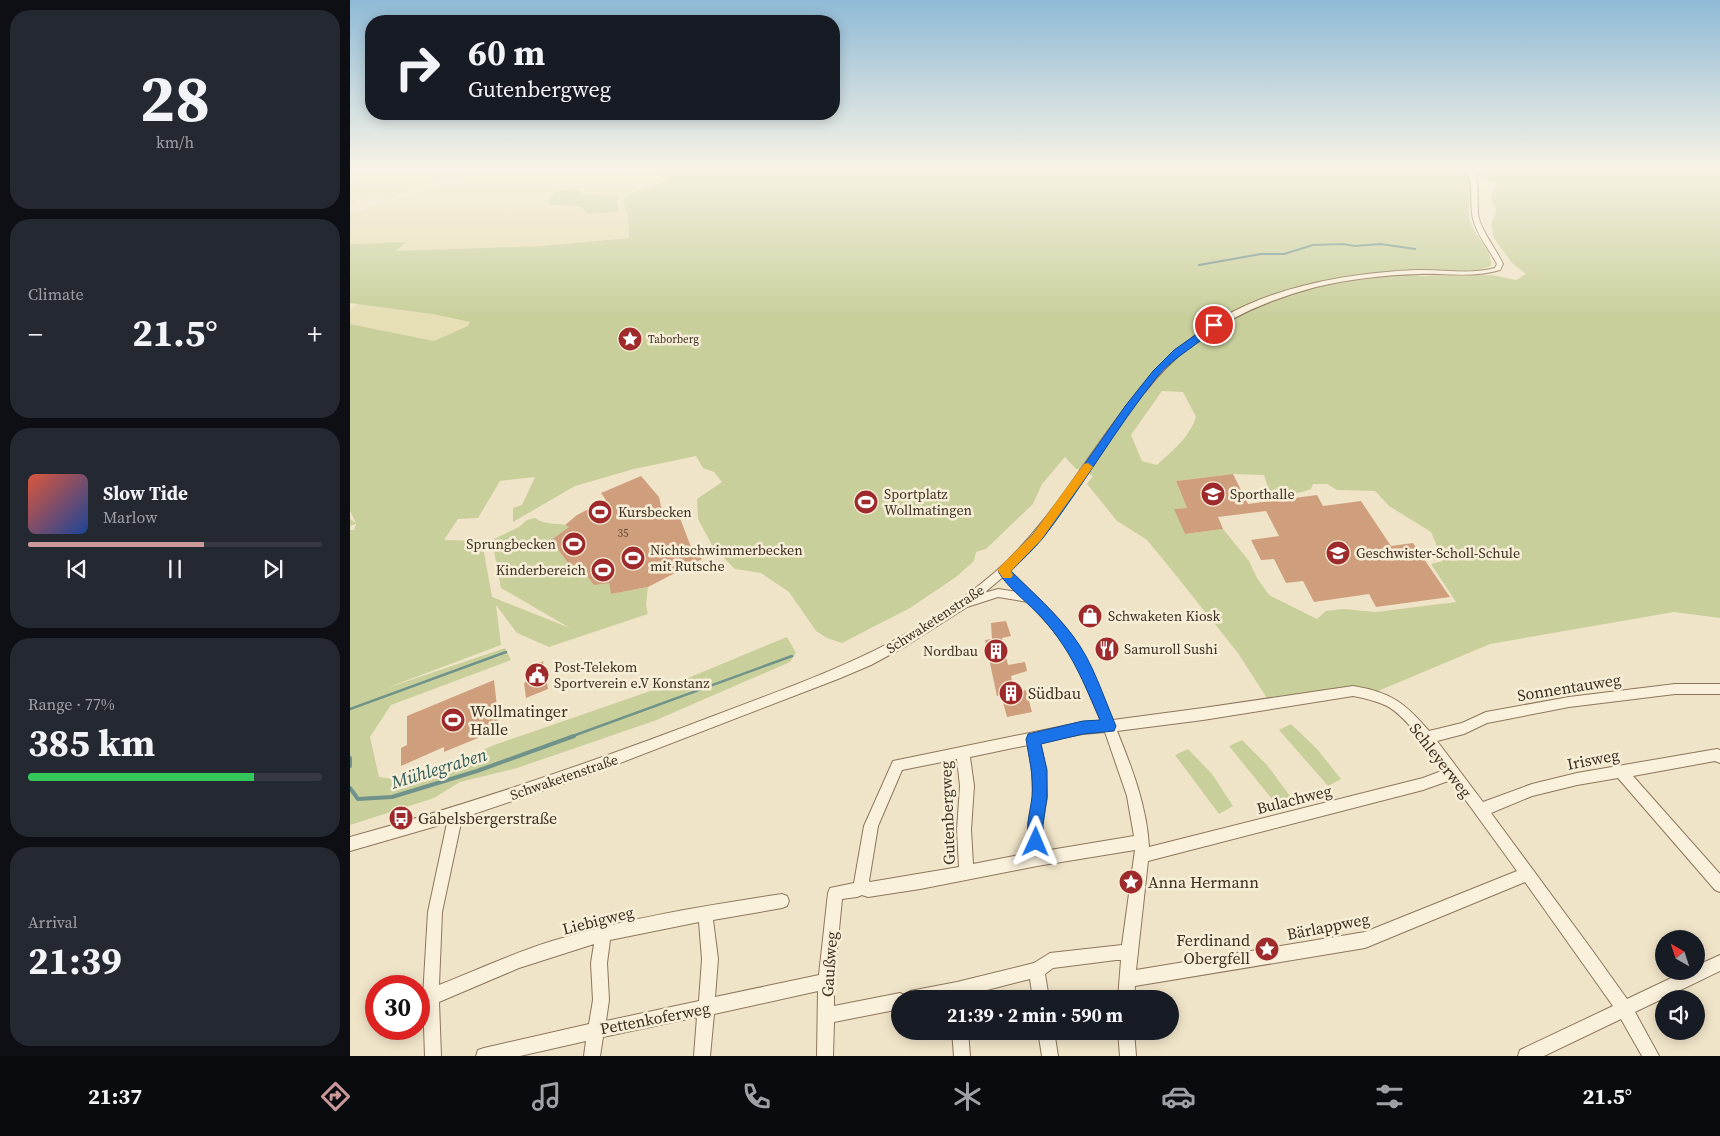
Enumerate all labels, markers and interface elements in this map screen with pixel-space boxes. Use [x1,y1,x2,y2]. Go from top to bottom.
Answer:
text: 60 m [468,29,545,77]
icon: right [385,35,450,100]
text: 28 [140,54,210,143]
text: Gutenbergweg [468,74,611,104]
text: km/h [156,131,194,153]
text: Climate [28,283,84,305]
pin [1193,304,1235,346]
text: 21.5° [132,307,218,359]
icon: arrive [1200,311,1228,339]
text: − [28,315,43,353]
text: + [307,315,322,353]
place icon: Taborberg [617,326,643,352]
place label: Taborberg [648,332,699,347]
text: Slow Tide [103,480,188,506]
school or university icon: Sporthalle [1200,481,1226,507]
place label: Sportplatz Wollmatingen [884,484,973,520]
place label: Sporthalle [1230,484,1295,504]
sports icon: Sportplatz Wollmatingen [853,489,879,515]
sports icon: Kursbecken [587,499,613,525]
place label: Kursbecken [618,502,692,522]
text: Marlow [103,506,158,528]
house number: 35 [618,526,629,541]
sports icon: Sprungbecken [561,531,587,557]
place label: Sprungbecken [466,534,557,554]
place label: Nichtschwimmerbecken mit Rutsche [650,540,803,576]
school or university icon: Geschwister-Scholl-Schule [1325,540,1351,566]
place label: Geschwister-Scholl-Schule [1356,543,1520,563]
sports icon: Nichtschwimmerbecken mit Rutsche [620,545,646,571]
icon: previous [63,555,91,583]
icon: pause [161,555,189,583]
icon: next [259,555,287,583]
sports icon: Kinderbereich [590,557,616,583]
place label: Kinderbereich [496,560,586,580]
street label: Schwaketenstraße [882,580,988,658]
shop icon: Schwaketen Kiosk [1077,603,1103,629]
place label: Schwaketen Kiosk [1108,606,1221,626]
restaurant icon: Samuroll Sushi [1094,636,1120,662]
building icon: Nordbau [983,638,1009,664]
place label: Samuroll Sushi [1124,639,1218,659]
place label: Nordbau [923,641,978,661]
place label: Post-Telekom Sportverein e.V Konstanz [554,657,710,693]
public building icon: Post-Telekom Sportverein e.V Konstanz [524,662,550,688]
street label: Sonnentauweg [1515,668,1623,706]
building icon: Südbau [998,680,1024,706]
place label: Südbau [1028,682,1081,704]
text: Range · 77% [28,693,115,715]
place label: Wollmatinger Halle [470,700,568,740]
sports icon: Wollmatinger Halle [440,707,466,733]
text: 385 km [28,717,155,769]
street label: Schleyerweg [1405,718,1477,802]
water label: Mühlegraben [387,742,490,795]
street label: Irisweg [1565,743,1621,775]
street label: Schwaketenstraße [507,749,621,805]
street label: Gutenbergweg [934,761,960,865]
street label: Bulachweg [1254,779,1334,819]
bus stop icon: Gabelsbergerstraße [388,805,414,831]
place label: Gabelsbergerstraße [418,807,557,829]
position arrow [1009,815,1061,867]
place icon: Anna Hermann [1118,869,1144,895]
place label: Anna Hermann [1148,871,1259,893]
street label: Liebigweg [560,900,636,940]
street label: Bärlappweg [1285,907,1371,945]
text: Arrival [28,911,77,933]
place label: Ferdinand Obergfell [1176,929,1250,969]
north arrow [1655,930,1705,980]
map controls [1655,930,1705,1040]
street label: Gaußweg [816,931,842,997]
text: 21:39 [28,935,122,987]
place icon: Ferdinand Obergfell [1254,936,1280,962]
speed limit sign: 30 [365,975,430,1040]
button: sound [1655,990,1705,1040]
street label: Pettenkoferweg [598,997,712,1039]
text: 21:39 · 2 min · 590 m [947,1002,1123,1028]
icon: directions [318,1079,353,1114]
icon: music [529,1079,564,1114]
icon: phone [739,1079,774,1114]
icon: climate [950,1079,985,1114]
icon: car [1161,1079,1196,1114]
icon: filters [1372,1079,1407,1114]
text: 21:37 [88,1081,142,1111]
text: 21.5° [1582,1081,1632,1111]

